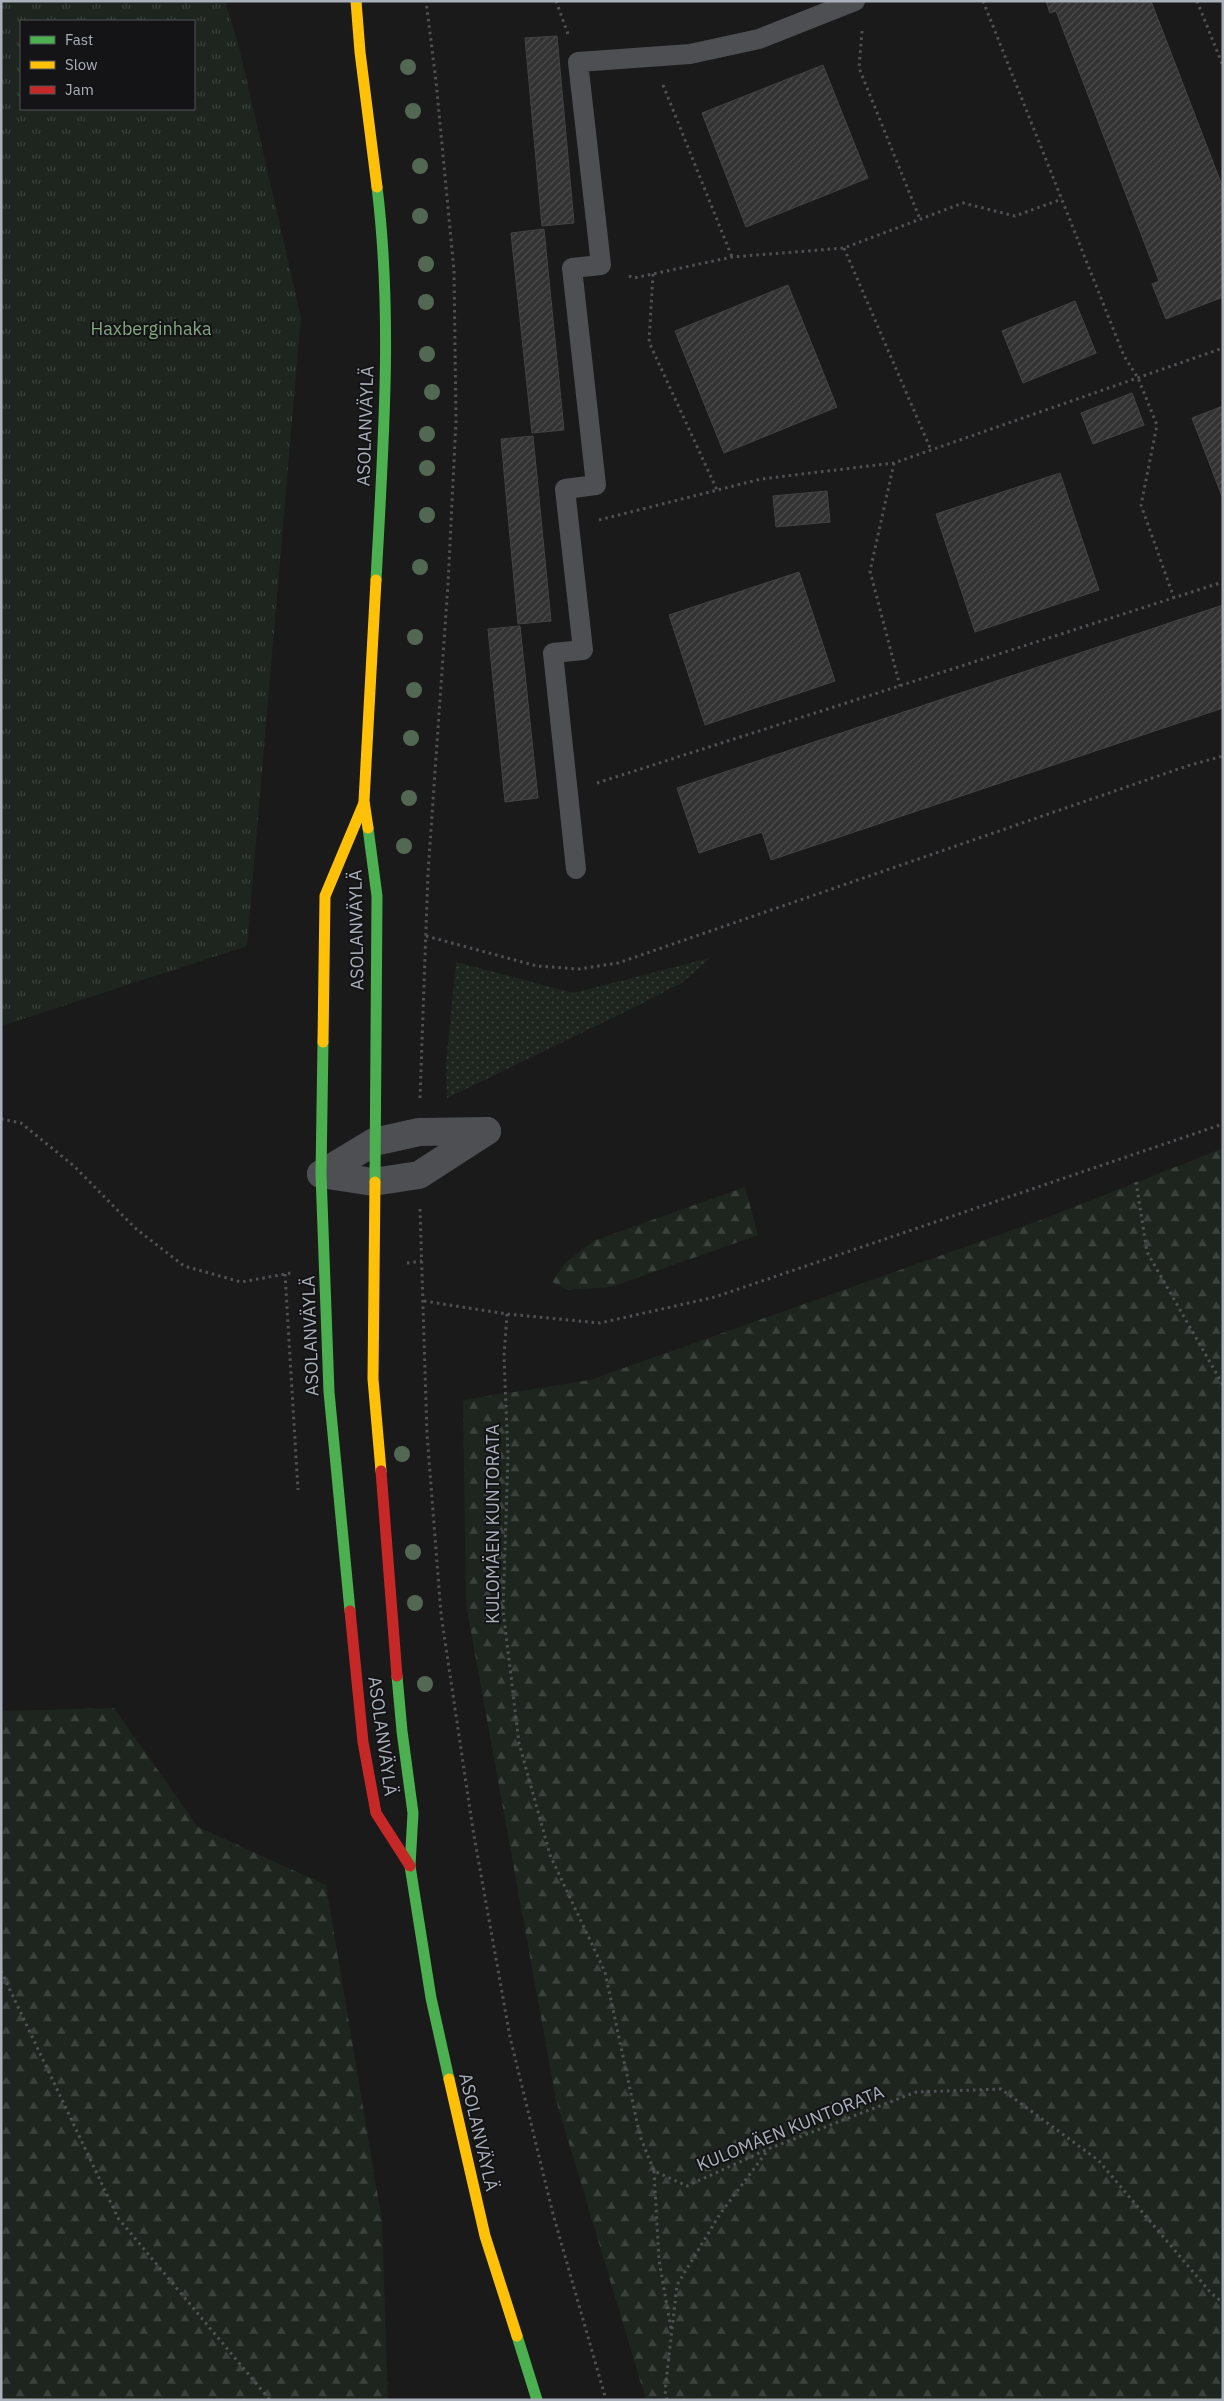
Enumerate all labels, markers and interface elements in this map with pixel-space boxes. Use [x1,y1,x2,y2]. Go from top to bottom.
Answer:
legend [20,20,195,110]
text: Fast [65,30,93,49]
text: Slow [65,55,98,74]
text: Jam [65,80,94,99]
park label: Haxberginhaka [90,317,212,340]
street label: ASOLANVÄYLÄ [351,365,379,487]
street label: ASOLANVÄYLÄ [343,869,369,991]
street label: ASOLANVÄYLÄ [296,1275,324,1397]
street label: KULOMÄEN KUNTORATA [481,1424,504,1624]
street label: ASOLANVÄYLÄ [363,1675,403,1798]
street label: ASOLANVÄYLÄ [454,2071,504,2194]
street label: KULOMÄEN KUNTORATA [693,2080,887,2176]

